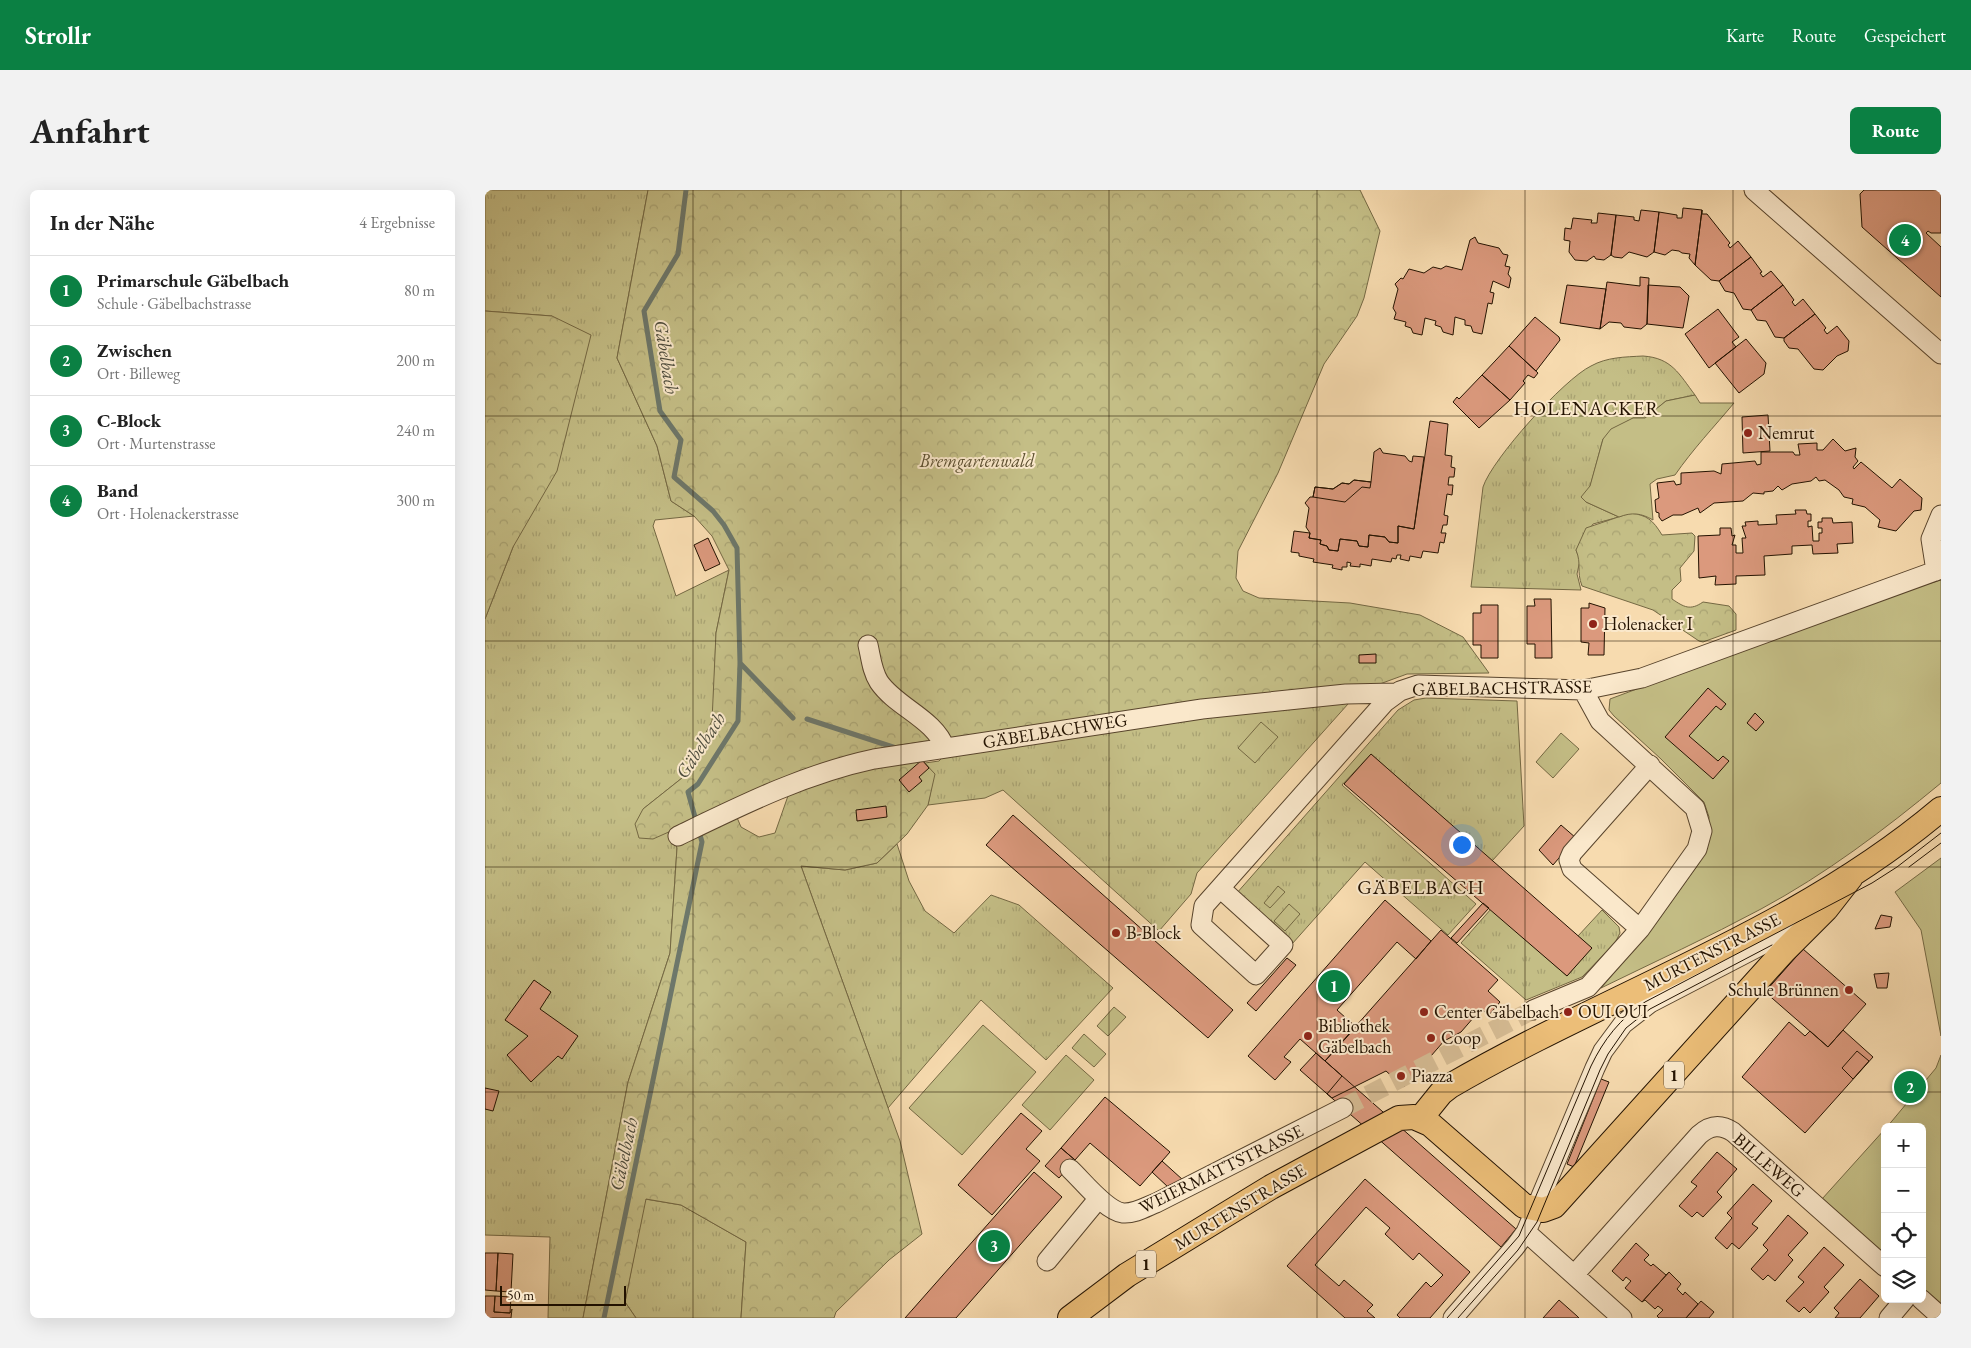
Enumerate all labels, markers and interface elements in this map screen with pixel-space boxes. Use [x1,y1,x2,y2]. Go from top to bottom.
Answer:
text: Strollr [25,20,91,51]
text: Karte [1726,24,1764,47]
text: Route [1792,24,1836,47]
text: Gespeichert [1864,24,1946,47]
button: Route [1850,107,1941,154]
text: Anfahrt [30,108,150,153]
text: In der Nähe [50,209,155,236]
text: 4 Ergebnisse [359,212,435,233]
pin: 4 [1889,221,1921,259]
text: Primarschule Gäbelbach [97,268,289,293]
text: 1 [62,280,70,301]
text: 80 m [404,280,435,301]
text: Schule · Gäbelbachstrasse [97,293,251,314]
water label: Gäbelbach [648,318,685,396]
text: Zwischen [97,338,172,363]
text: 2 [62,350,70,371]
text: 200 m [396,350,435,371]
text: Ort · Billeweg [97,363,180,384]
district label: HOLENACKER [1514,395,1660,421]
text: C-Block [97,408,161,433]
text: 3 [62,420,70,441]
text: 240 m [396,420,435,441]
place label: Nemrut [1758,421,1815,444]
marker: Nemrut [1742,427,1754,439]
text: Ort · Murtenstrasse [97,433,216,454]
park label: Bremgartenwald [919,449,1035,473]
text: Band [97,478,138,503]
text: 4 [62,490,70,511]
text: 300 m [396,490,435,511]
text: Ort · Holenackerstrasse [97,503,239,524]
place label: Holenacker I [1603,612,1693,635]
marker: Holenacker I [1587,618,1599,630]
street label: GÄBELBACHSTRASSE [1412,674,1592,701]
water label: Gäbelbach [670,707,731,783]
street label: GÄBELBACHWEG [981,708,1129,753]
your location [1449,832,1475,858]
district label: GÄBELBACH [1357,874,1485,900]
street label: MURTENSTRASSE [1640,907,1784,996]
place label: B-Block [1126,921,1182,944]
marker: B-Block [1110,927,1122,939]
pin: 1 [1318,967,1350,1005]
place label: Schule Brünnen [1728,978,1839,1001]
marker: Schule Brünnen [1843,984,1855,996]
place label: Center Gäbelbach [1434,1000,1559,1023]
place label: OUI OUI [1578,1000,1648,1023]
marker: Center Gäbelbach [1418,1006,1430,1018]
marker: OUI OUI [1562,1006,1574,1018]
place label: Bibliothek Gäbelbach [1318,1014,1392,1058]
place label: Coop [1441,1026,1481,1049]
marker: Bibliothek Gäbelbach [1302,1030,1314,1042]
marker: Coop [1425,1032,1437,1044]
road number: 1 [1664,1062,1684,1088]
place label: Piazza [1411,1064,1454,1087]
pin: 2 [1894,1068,1926,1106]
marker: Piazza [1395,1070,1407,1082]
water label: Gäbelbach [604,1115,643,1193]
street label: WEIERMATTSTRASSE [1135,1119,1307,1218]
map controls [1881,1123,1926,1303]
button: + [1881,1123,1926,1168]
street label: BILLEWEG [1729,1127,1810,1202]
street label: MURTENSTRASSE [1169,1158,1310,1255]
button: − [1881,1168,1926,1213]
button: locate [1881,1213,1926,1258]
pin: 3 [978,1227,1010,1265]
road number: 1 [1136,1250,1156,1278]
button: layers [1881,1258,1926,1303]
scale bar [500,1283,626,1306]
text: 50 m [507,1286,534,1304]

